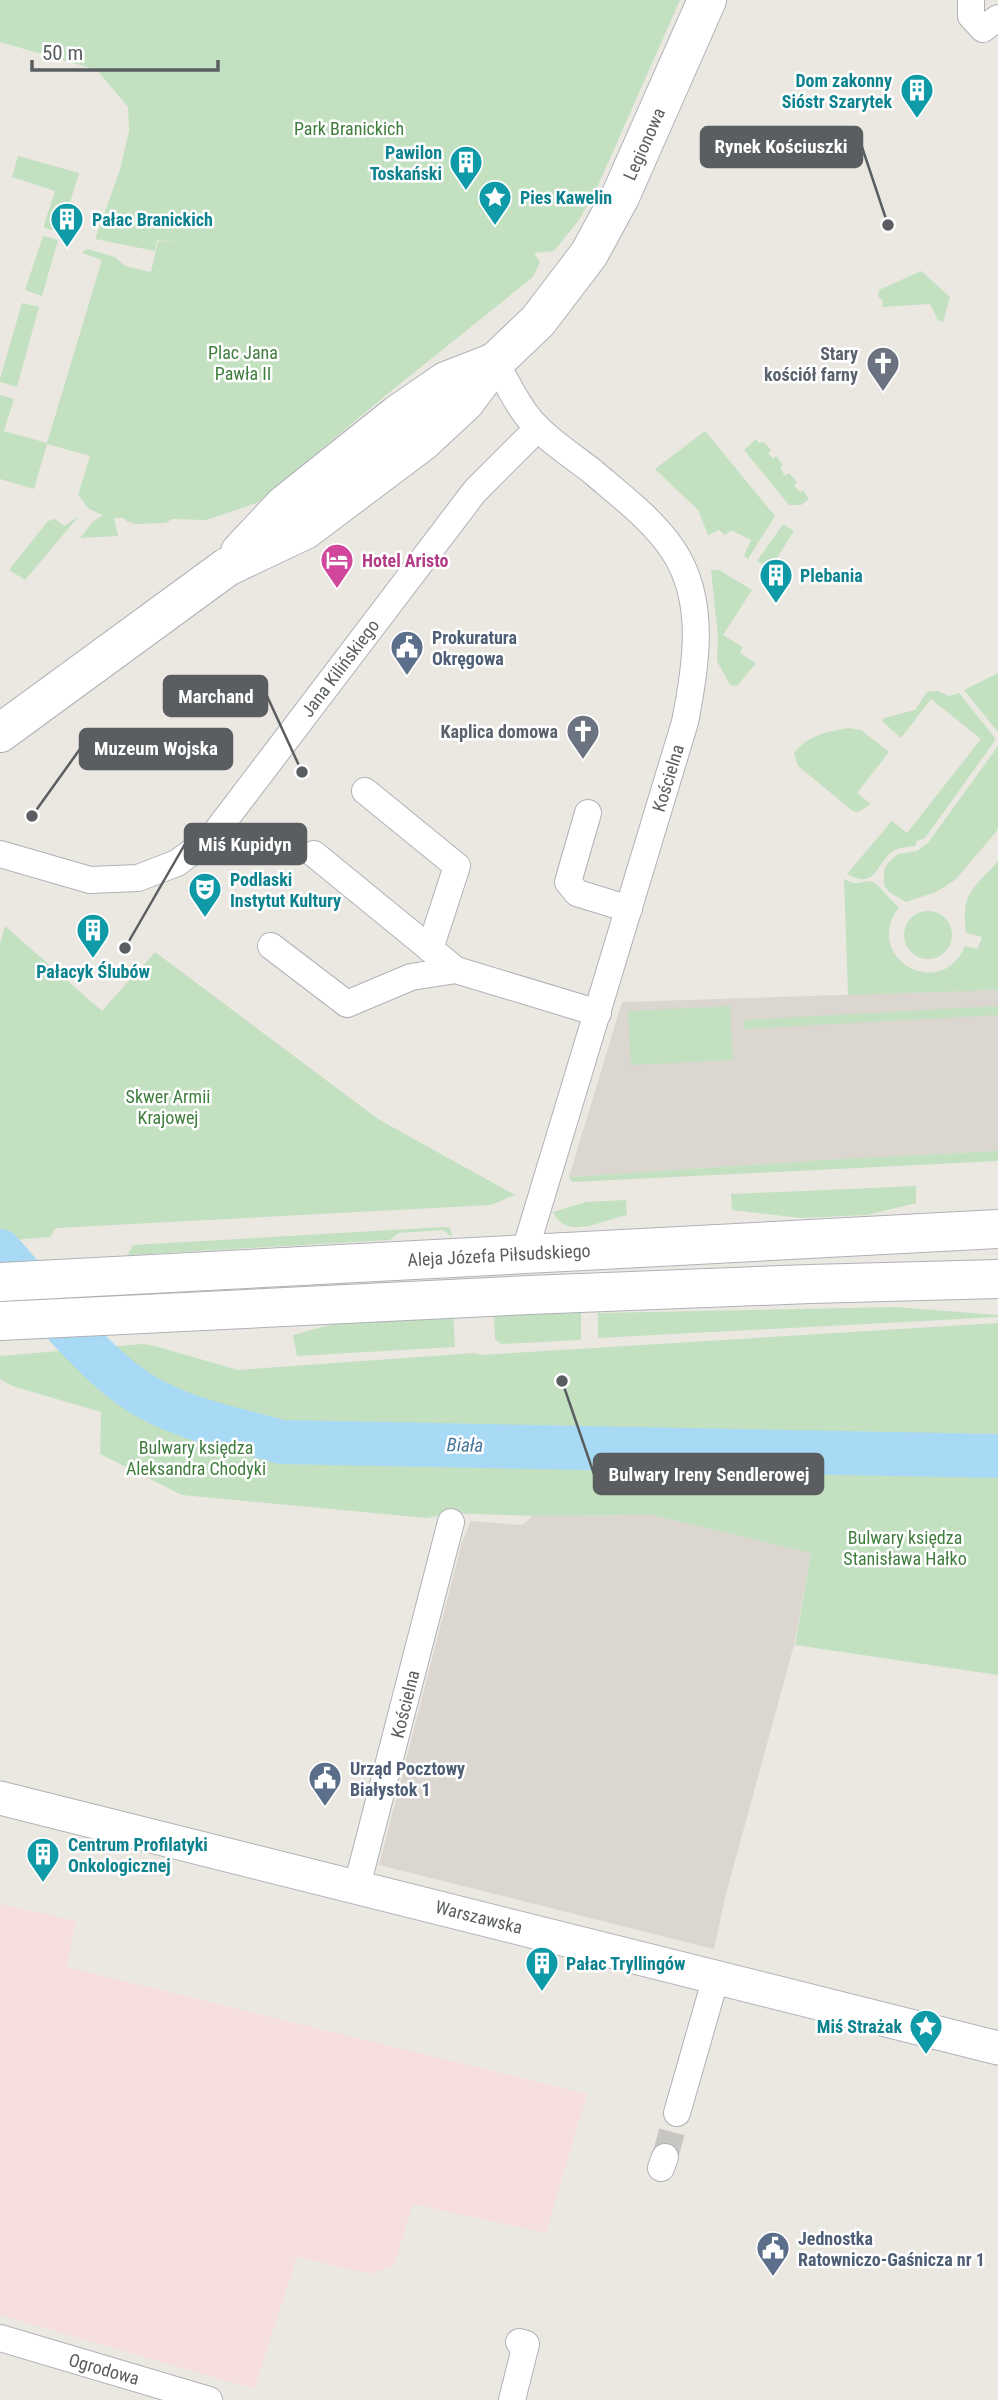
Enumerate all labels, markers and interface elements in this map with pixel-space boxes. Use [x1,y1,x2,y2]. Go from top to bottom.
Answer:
scale bar [32,28,217,72]
text: 50 m [42,41,83,65]
place label: Dom zakonny Sióstr Szarytek [782,70,892,112]
building icon: Dom zakonny Sióstr Szarytek [898,71,936,120]
street label: Legionowa [619,105,669,183]
park label: Park Branickich [294,118,404,139]
callout: Rynek Kościuszki [701,127,862,167]
text: Rynek Kościuszki [714,135,848,158]
place label: Pawilon Toskański [370,142,442,184]
building icon: Pawilon Toskański [447,143,485,192]
place icon: Pies Kawelin [476,178,514,227]
place label: Pies Kawelin [520,187,612,208]
building icon: Pałac Branickich [48,200,86,249]
place label: Pałac Branickich [92,209,213,230]
park label: Plac Jana Pawła II [208,342,278,384]
place label: Stary kościół farny [764,343,858,385]
church icon: Stary kościół farny [864,344,902,393]
hotel icon: Hotel Aristo [318,541,356,590]
place label: Hotel Aristo [362,550,448,571]
building icon: Plebania [757,556,795,605]
place label: Plebania [800,565,863,586]
street label: Jana Kilińskiego [297,615,383,721]
place label: Prokuratura Okręgowa [432,627,517,669]
public building icon: Prokuratura Okręgowa [388,628,426,677]
callout: Marchand [164,676,267,716]
text: Marchand [178,685,254,708]
church icon: Kaplica domowa [564,712,602,761]
place label: Kaplica domowa [441,721,558,742]
callout: Muzeum Wojska [80,729,232,769]
text: Muzeum Wojska [94,737,218,760]
street label: Kościelna [648,742,688,814]
callout: Miś Kupidyn [185,824,306,864]
text: Miś Kupidyn [198,833,292,856]
place label: Podlaski Instytut Kultury [230,869,341,911]
theatre icon: Podlaski Instytut Kultury [186,870,224,919]
building icon: Pałacyk Ślubów [74,911,112,960]
place label: Pałacyk Ślubów [36,961,150,982]
park label: Skwer Armii Krajowej [126,1086,210,1128]
street label: Aleja Józefa Piłsudskiego [407,1240,591,1270]
water label: Biała [447,1433,483,1457]
park label: Bulwary księdza Aleksandra Chodyki [126,1437,266,1479]
callout: Bulwary Ireny Sendlerowej [594,1454,823,1494]
text: Bulwary Ireny Sendlerowej [609,1463,809,1486]
park label: Bulwary księdza Stanisława Hałko [843,1527,967,1569]
street label: Kościelna [386,1668,424,1740]
place label: Urząd Pocztowy Białystok 1 [350,1758,465,1800]
public building icon: Urząd Pocztowy Białystok 1 [306,1759,344,1808]
place label: Centrum Profilatyki Onkologicznej [68,1834,208,1876]
building icon: Centrum Profilatyki Onkologicznej [24,1835,62,1884]
street label: Warszawska [433,1896,525,1938]
building icon: Pałac Tryllingów [523,1944,561,1993]
place label: Pałac Tryllingów [566,1953,686,1974]
place icon: Miś Strażak [907,2007,945,2056]
place label: Miś Strażak [817,2016,902,2037]
place label: Jednostka Ratowniczo-Gaśnicza nr 1 [798,2228,985,2270]
public building icon: Jednostka Ratowniczo-Gaśnicza nr 1 [754,2229,792,2278]
street label: Ogrodowa [66,2349,142,2389]

